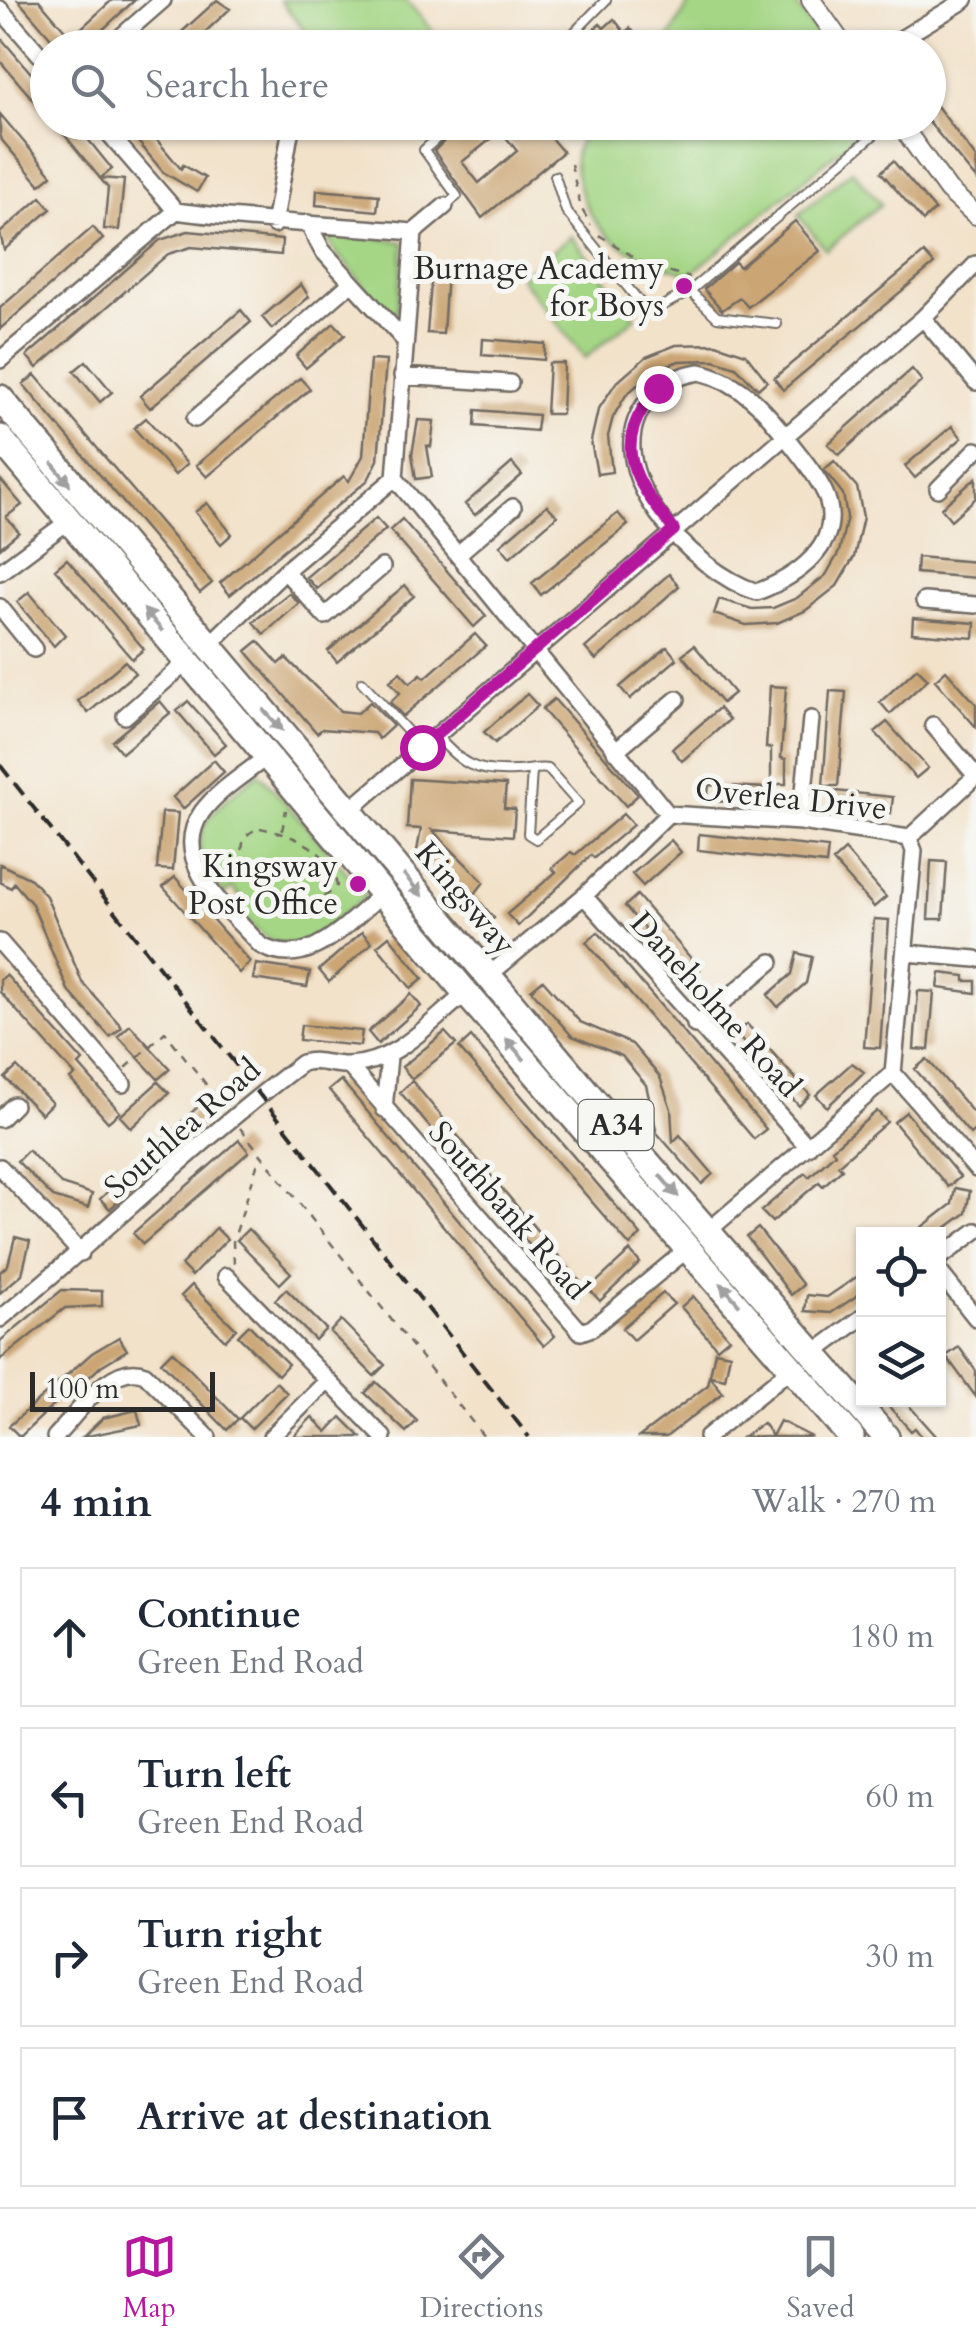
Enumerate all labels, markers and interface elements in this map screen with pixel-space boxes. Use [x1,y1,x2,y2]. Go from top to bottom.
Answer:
search box [30,30,946,140]
icon: search [65,58,120,113]
text: Search here [145,59,329,111]
place label: Burnage Academy for Boys [413,247,664,328]
marker: Burnage Academy for Boys [673,275,695,297]
route end [636,366,682,412]
one-way arrow [50,461,71,486]
one-way arrow [143,607,164,632]
one-way arrow [261,707,283,732]
route start [400,725,446,771]
street label: Overlea Drive [693,767,889,831]
street label: Kingsway [405,832,526,965]
place label: Kingsway Post Office [188,845,338,926]
one-way arrow [401,872,423,897]
marker: Kingsway Post Office [347,873,369,895]
street label: Daneholme Road [620,902,811,1107]
one-way arrow [505,1037,527,1062]
street label: Southlea Road [95,1049,270,1209]
road number: A34 [578,1100,654,1150]
street label: Southbank Road [418,1112,598,1310]
one-way arrow [657,1173,679,1198]
map controls [856,1227,946,1407]
button: locate [856,1227,946,1317]
one-way arrow [719,1281,741,1306]
button: layers [856,1317,946,1407]
scale bar [30,1367,215,1412]
text: 100 m [45,1370,119,1408]
text: 4 min [40,1474,152,1531]
text: Walk · 270 m [751,1480,936,1524]
text: Continue [137,1589,301,1641]
icon: ahead [42,1610,97,1665]
text: 180 m [849,1615,934,1659]
text: Green End Road [137,1641,364,1685]
text: Turn left [137,1749,291,1801]
icon: left [42,1770,97,1825]
text: 60 m [866,1775,934,1819]
text: Green End Road [137,1801,364,1845]
text: Turn right [137,1909,322,1961]
icon: right [42,1930,97,1985]
text: 30 m [866,1935,934,1979]
text: Green End Road [137,1961,364,2005]
icon: arrive [42,2090,97,2145]
text: Arrive at destination [137,2091,492,2143]
tab: Map [122,2229,177,2327]
tab: Directions [420,2229,543,2327]
tab: Saved [786,2229,854,2327]

